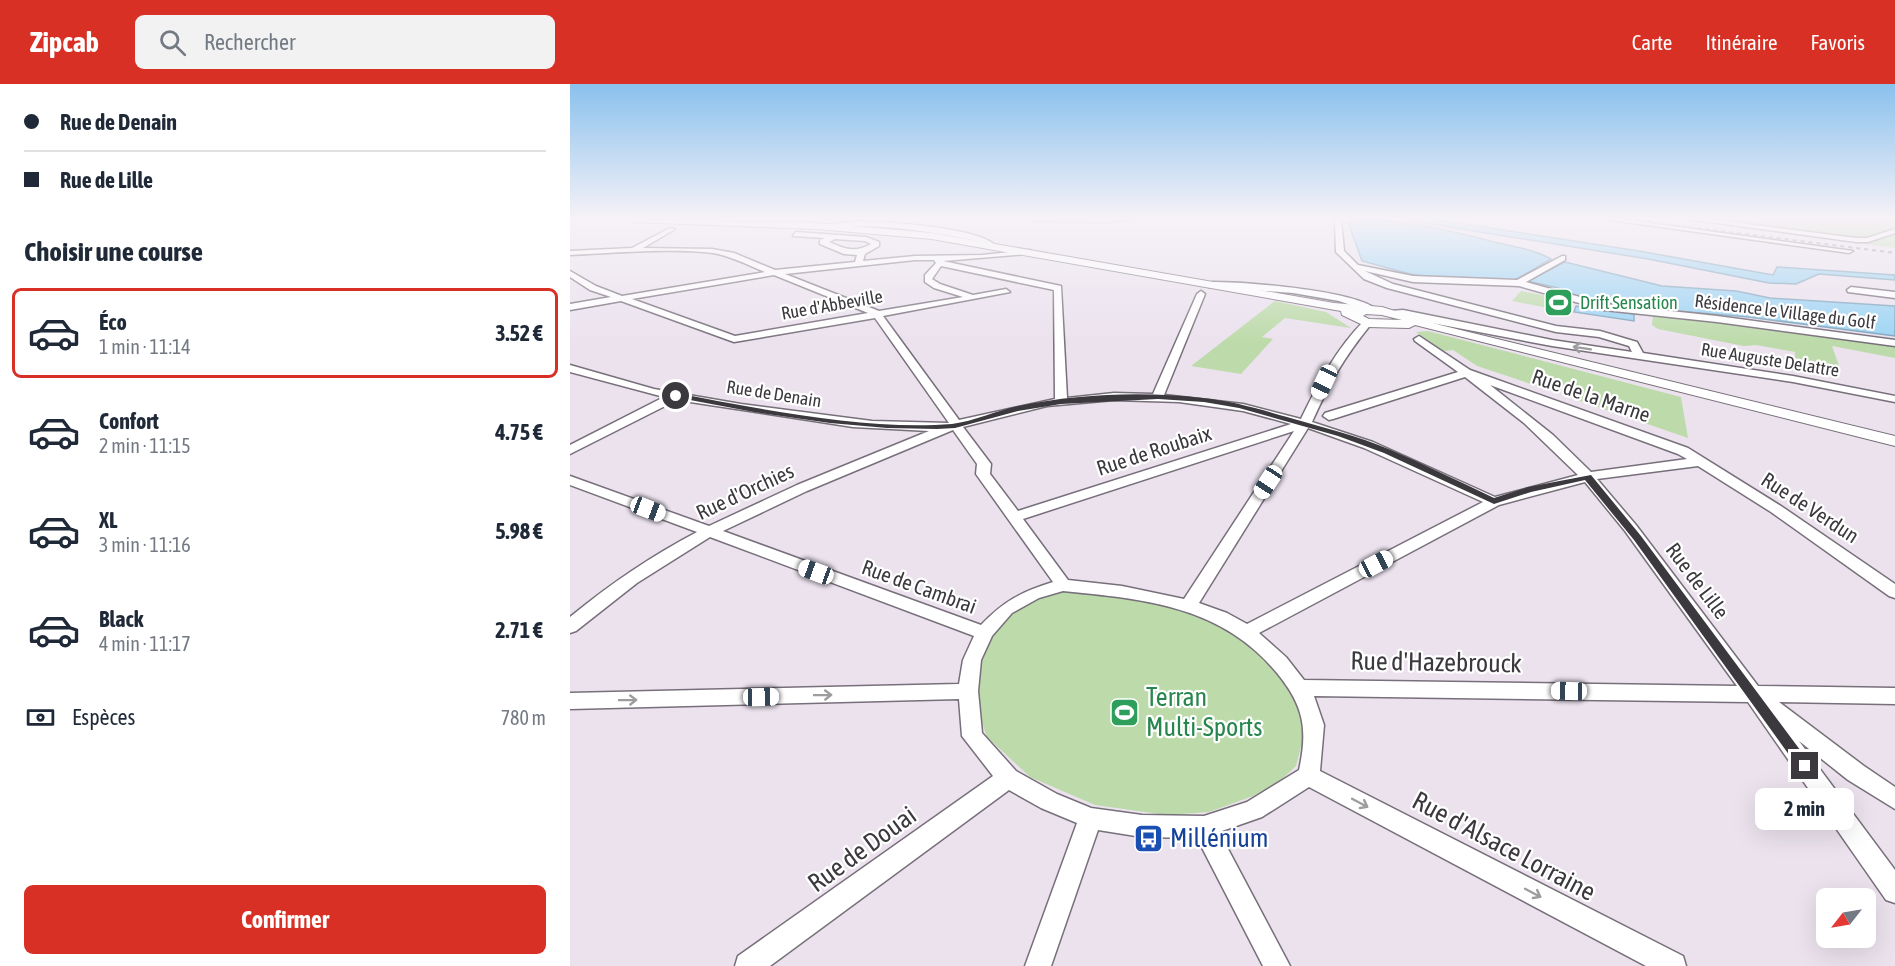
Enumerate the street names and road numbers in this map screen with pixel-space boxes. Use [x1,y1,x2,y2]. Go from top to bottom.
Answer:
street label: Rue d'Abbeville [779,285,884,324]
street label: Résidence le Village du Golf [1693,290,1877,333]
street label: Rue Auguste Delattre [1700,338,1841,381]
street label: Rue de la Marne [1529,364,1654,426]
street label: Rue de Denain [725,376,823,411]
street label: Rue de Roubaix [1093,420,1214,480]
street label: Rue d'Orchies [692,458,797,524]
street label: Rue de Verdun [1757,467,1864,547]
street label: Rue de Lille [1661,538,1734,623]
street label: Rue de Cambrai [859,554,980,618]
street label: Rue d'Hazebrouck [1350,646,1522,678]
street label: Rue d'Alsace Lorraine [1407,785,1601,907]
street label: Rue de Douai [802,800,922,898]

